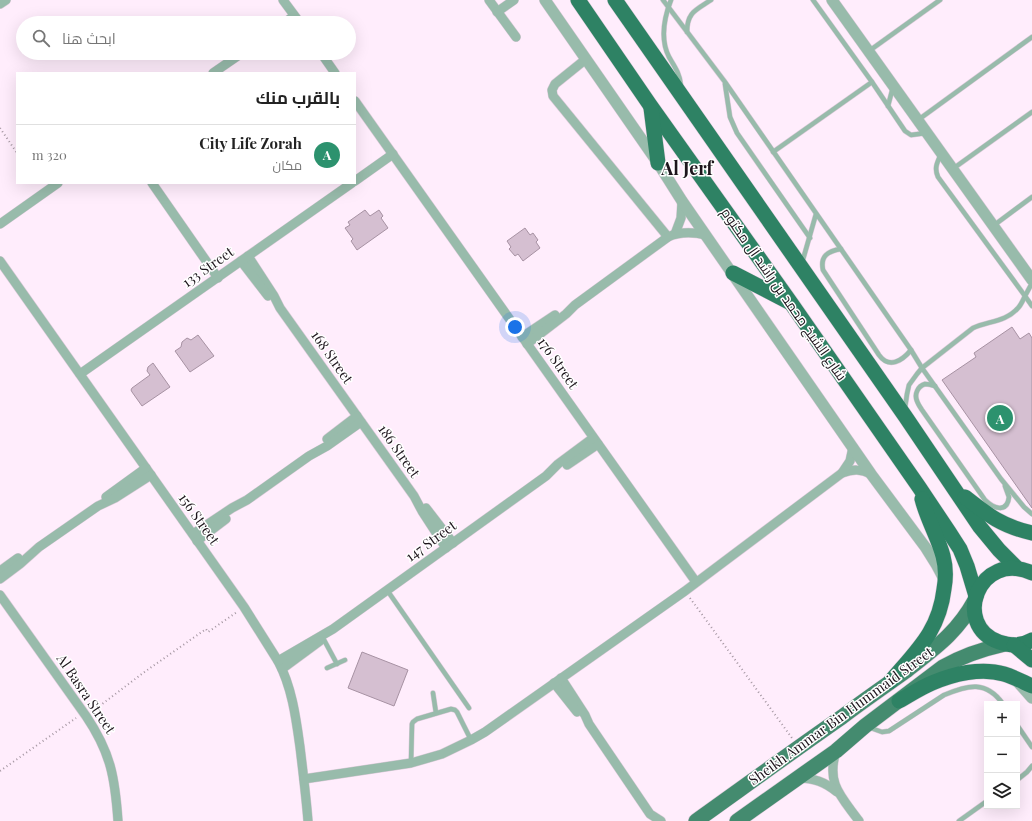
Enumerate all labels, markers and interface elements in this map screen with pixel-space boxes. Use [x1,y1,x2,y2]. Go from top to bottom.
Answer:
search box [16,16,356,60]
icon: search [30,27,52,49]
text: ابحث هنا [62,28,116,48]
text: بالقرب منك [256,86,340,108]
text: City Life Zorah [199,133,302,153]
text: 320 m [32,146,67,163]
text: A [323,146,331,163]
text: مكان [273,156,302,173]
district label: Al Jerf [660,156,714,180]
street label: شارع الشيخ محمد بن راشد آل مكتوم [716,203,852,385]
street label: 133 Street [178,241,238,291]
your location [505,317,525,337]
street label: 168 Street [307,326,358,388]
street label: 176 Street [534,333,584,393]
pin: A [987,403,1013,433]
street label: 186 Street [374,420,425,482]
street label: 156 Street [175,489,225,549]
street label: 147 Street [401,515,461,565]
street label: Sheikh Ammar Bin Hummaid Street [745,641,938,789]
street label: Al Basra Street [52,649,121,738]
map controls [984,701,1020,809]
button: + [984,701,1020,737]
button: − [984,737,1020,773]
button: layers [984,773,1020,809]

